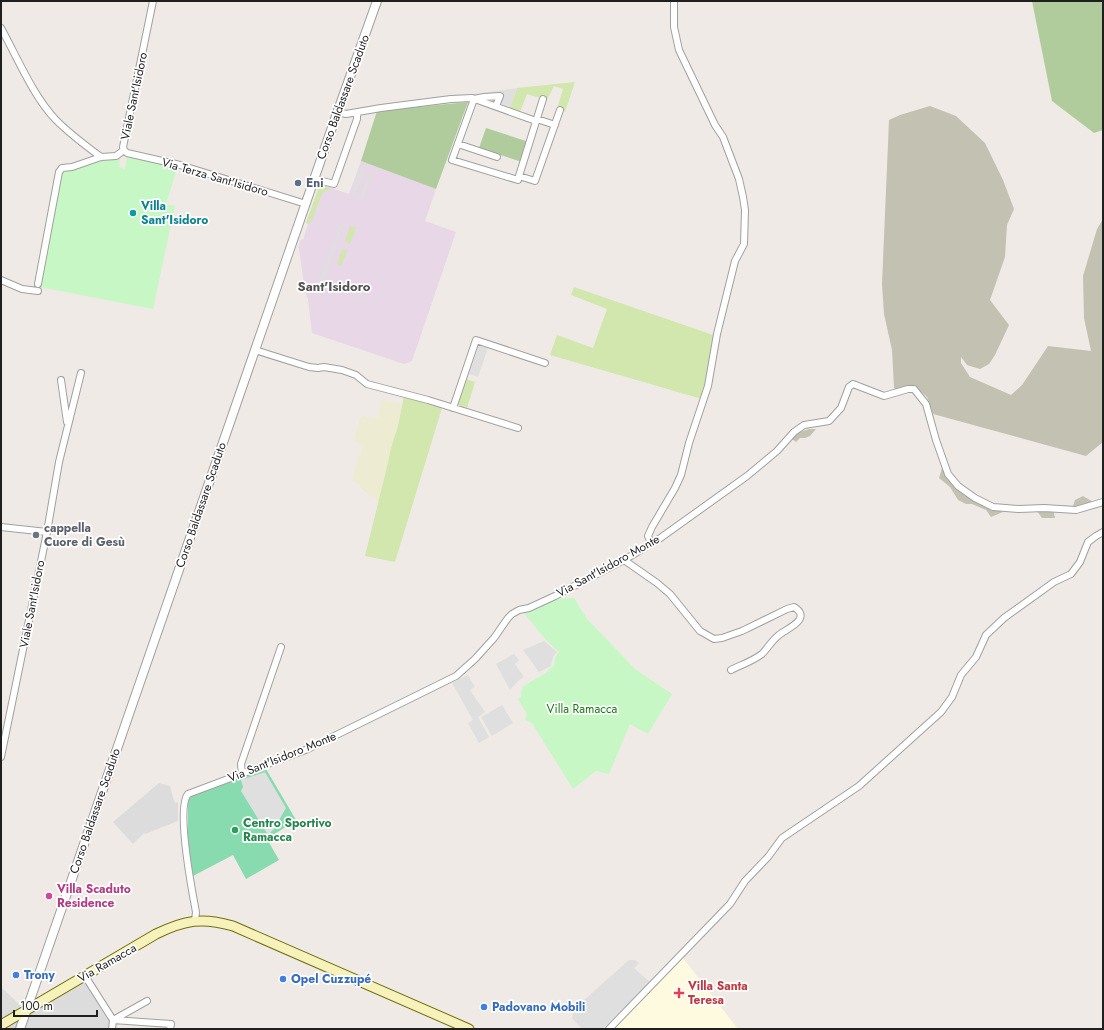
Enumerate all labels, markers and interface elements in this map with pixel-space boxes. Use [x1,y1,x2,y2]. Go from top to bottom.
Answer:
street label: Corso Baldassare Scaduto [312,32,374,162]
street label: Viale Sant'Isidoro [116,50,152,141]
street label: Via Terza Sant'Isidoro [160,153,271,201]
place label: Eni [306,174,323,192]
marker: Eni [293,178,303,188]
place label: Villa Sant'Isidoro [140,197,208,229]
marker: Villa Sant'Isidoro [128,208,138,218]
district label: Sant'Isidoro [298,277,371,296]
street label: Corso Baldassare Scaduto [171,439,231,570]
place label: cappella Cuore di Gesù [44,519,125,551]
marker: cappella Cuore di Gesù [31,530,41,540]
street label: Via Sant'Isidoro Monte [553,530,663,602]
street label: Viale Sant'Isidoro [15,558,49,649]
park label: Villa Ramacca [547,700,618,718]
street label: Via Sant'Isidoro Monte [225,727,339,787]
street label: Corso Baldassare Scaduto [65,745,125,876]
place label: Centro Sportivo Ramacca [243,814,332,846]
marker: Centro Sportivo Ramacca [230,825,240,835]
place label: Villa Scaduto Residence [56,880,131,912]
marker: Villa Scaduto Residence [44,891,54,901]
street label: Via Ramacca [74,939,140,987]
place label: Trony [24,966,55,984]
marker: Trony [11,970,21,980]
place label: Opel Cuzzupé [291,970,371,988]
marker: Opel Cuzzupé [278,974,288,984]
place label: Villa Santa Teresa [687,977,748,1009]
marker: Villa Santa Teresa [673,987,685,999]
scale bar [14,992,97,1018]
text: 100 m [20,997,53,1015]
place label: Padovano Mobili [492,998,585,1016]
marker: Padovano Mobili [479,1002,489,1012]

